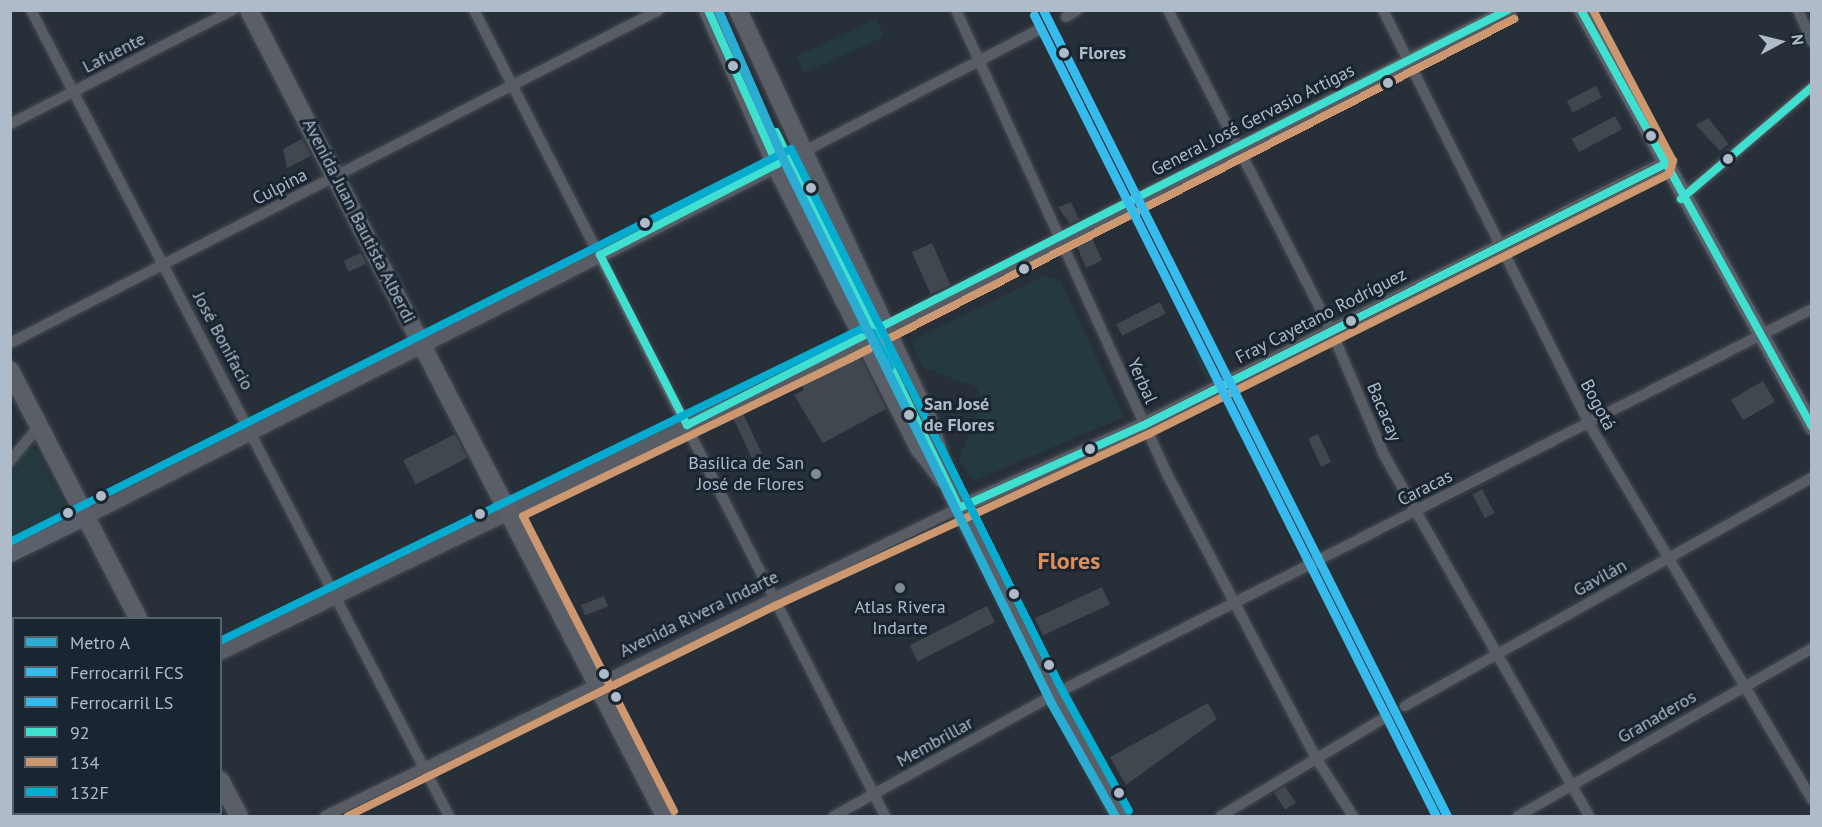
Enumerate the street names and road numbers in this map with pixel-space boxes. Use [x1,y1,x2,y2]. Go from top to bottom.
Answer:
street label: Lafuente [79,28,149,78]
street label: General José Gervasio Artigas [1148,59,1358,181]
street label: Avenida Juan Bautista Alberdi [298,115,420,327]
street label: Culpina [249,164,311,210]
street label: Fray Cayetano Rodríguez [1232,263,1410,369]
street label: José Bonifacio [188,288,258,394]
street label: Yerbal [1122,355,1162,407]
street label: Bogotá [1576,376,1620,434]
street label: Bacacay [1362,379,1406,445]
street label: Caracas [1394,465,1456,511]
street label: Gavilán [1570,555,1630,601]
street label: Avenida Rivera Indarte [616,566,782,662]
street label: Granaderos [1614,686,1700,748]
street label: Membrillar [893,712,977,772]

